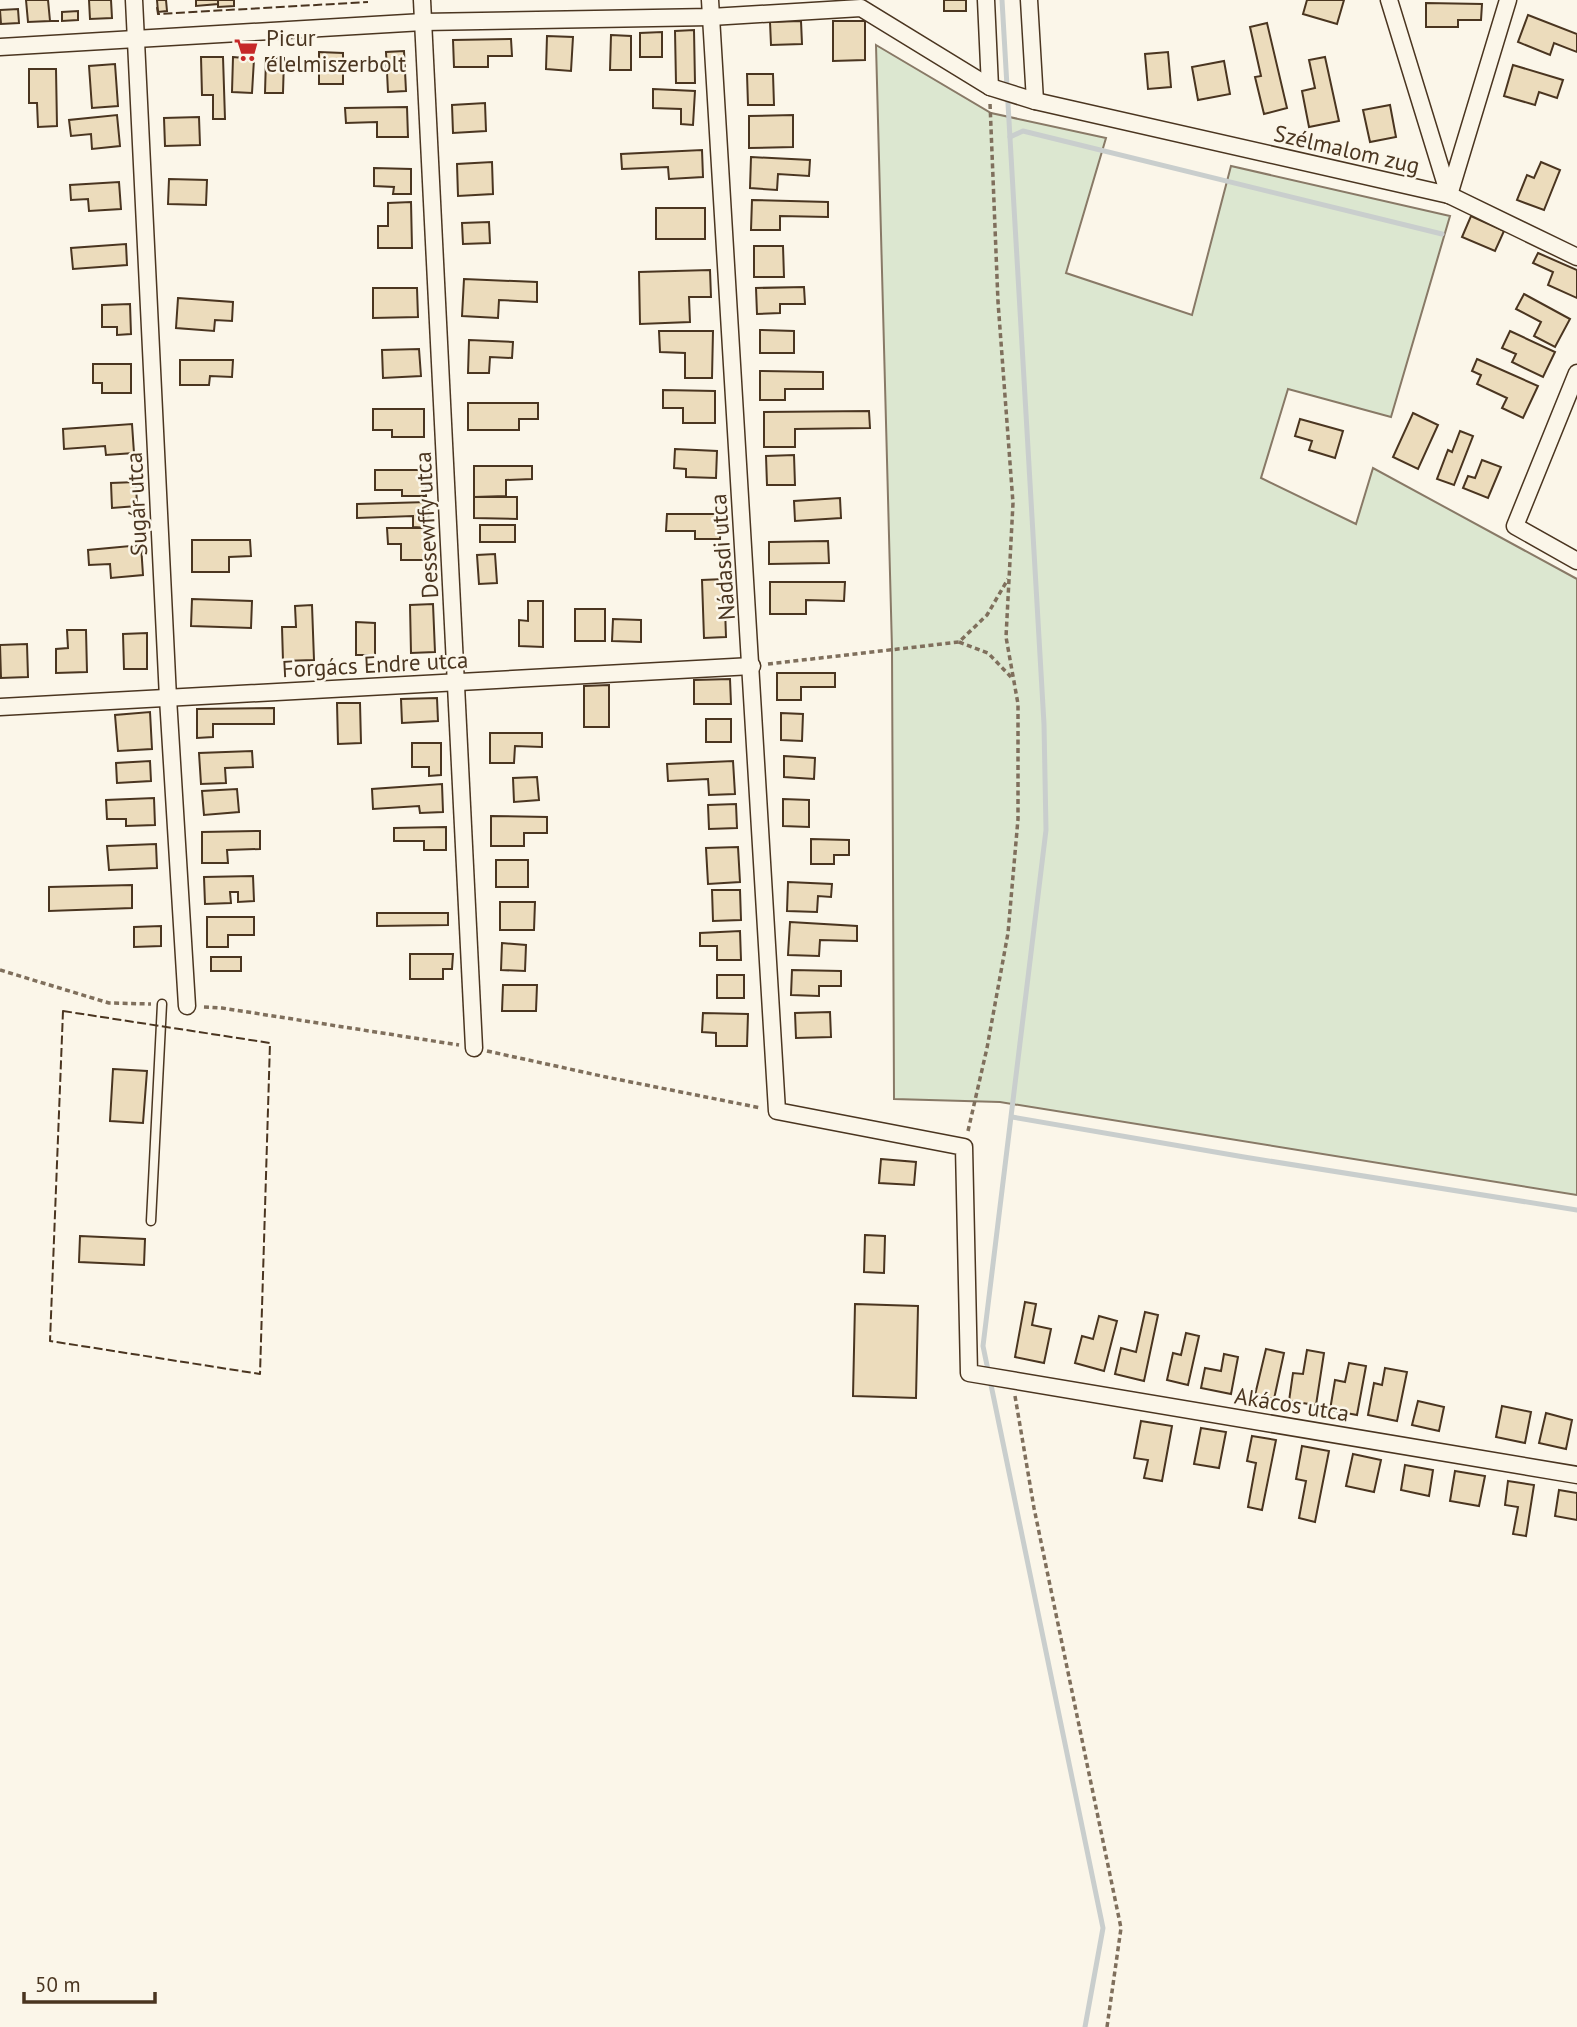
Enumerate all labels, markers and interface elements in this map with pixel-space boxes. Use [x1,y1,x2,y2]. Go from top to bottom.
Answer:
place label: Picur élelmiszerbolt [266,23,406,78]
supermarket icon: Picur élelmiszerbolt [232,36,260,64]
street label: Szélmalom zug [1271,118,1423,180]
street label: Sugár utca [119,451,153,557]
street label: Dessewffy utca [408,451,444,599]
street label: Nádasdi utca [703,493,741,621]
street label: Forgács Endre utca [281,645,469,683]
street label: Akácos utca [1233,1381,1351,1427]
scale bar [24,1960,156,2004]
text: 50 m [35,1971,81,1998]

